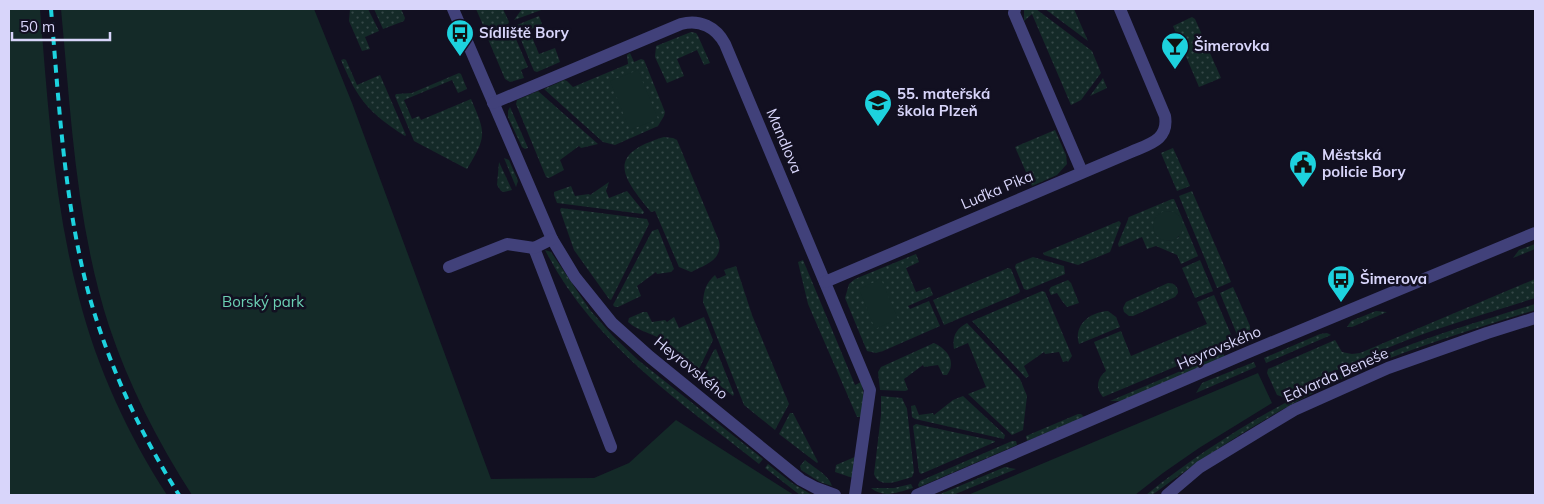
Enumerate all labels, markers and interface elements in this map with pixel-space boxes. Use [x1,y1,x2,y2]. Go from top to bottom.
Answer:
scale bar [12,10,110,42]
text: 50 m [20,17,55,36]
bus stop icon: Sídliště Bory [445,18,475,57]
place label: Sídliště Bory [479,23,570,42]
bar icon: Šimerovka [1160,31,1190,70]
place label: Šimerovka [1194,36,1269,55]
place label: 55. mateřská škola Plzeň [897,84,990,120]
school or university icon: 55. mateřská škola Plzeň [863,88,893,127]
street label: Mandlova [762,106,807,176]
place label: Městská policie Bory [1322,145,1406,181]
public building icon: Městská policie Bory [1288,149,1318,188]
street label: Luďka Pika [958,166,1036,213]
bus stop icon: Šimerova [1326,264,1356,303]
place label: Šimerova [1360,269,1427,288]
park label: Borský park [222,292,304,311]
street label: Heyrovského [1174,321,1264,374]
street label: Heyrovského [651,332,732,403]
street label: Edvarda Beneše [1280,343,1391,406]

